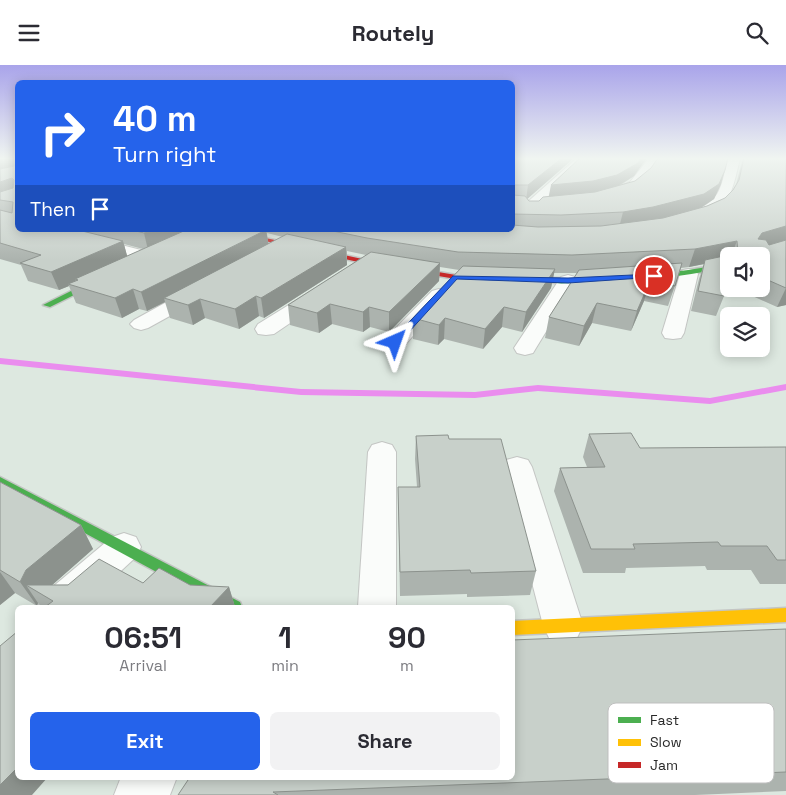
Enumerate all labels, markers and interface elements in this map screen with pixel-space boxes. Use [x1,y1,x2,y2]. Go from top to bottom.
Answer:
icon: menu [15,19,43,47]
text: Routely [352,19,434,47]
icon: search [743,19,771,47]
text: 40 m [113,97,197,141]
icon: right [30,100,95,165]
text: Turn right [113,140,216,168]
icon: arrive [86,195,114,223]
text: Then [30,197,76,222]
map controls [720,247,770,357]
button: sound [720,247,770,297]
pin [633,255,675,297]
icon: arrive [640,262,668,290]
button: layers [720,307,770,357]
position arrow [368,315,420,367]
text: 06:51 [104,618,182,657]
text: 1 [278,618,292,657]
text: 90 [388,618,426,657]
text: Arrival [119,655,167,676]
text: min [271,655,299,676]
text: m [400,655,414,676]
legend [608,703,774,783]
text: Fast [650,711,679,729]
button: Exit [30,712,260,770]
button: Share [270,712,500,770]
text: Slow [650,733,682,751]
text: Jam [650,756,678,774]

